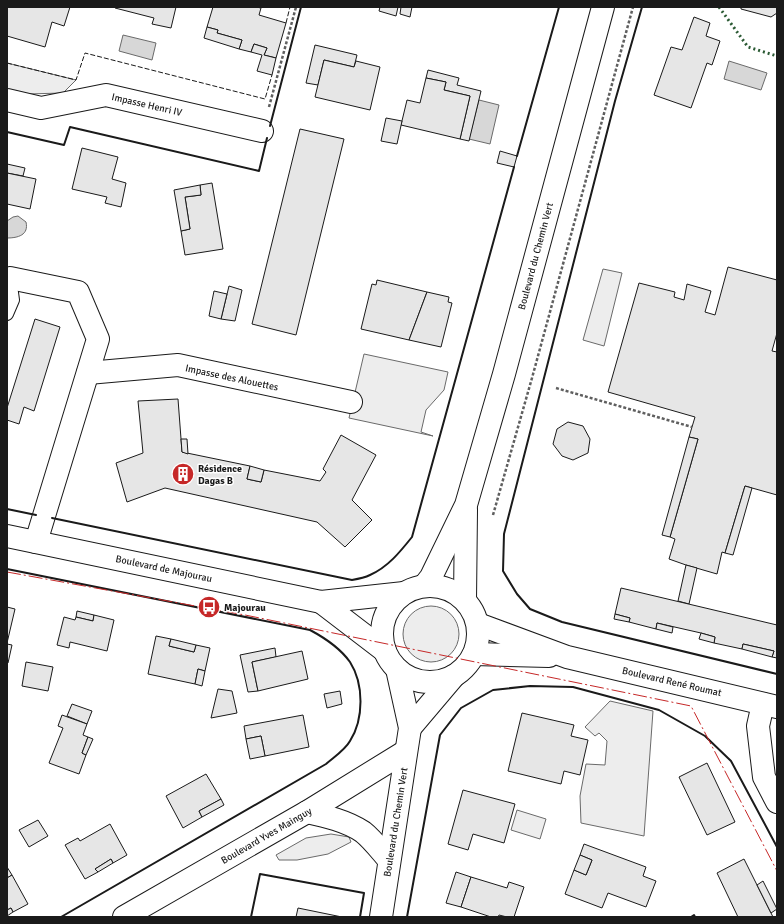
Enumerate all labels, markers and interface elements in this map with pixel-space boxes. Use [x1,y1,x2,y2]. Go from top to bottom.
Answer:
street label: Impasse Henri IV [110,91,183,119]
street label: Boulevard du Chemin Vert [516,201,556,311]
street label: Impasse des Alouettes [184,362,280,394]
building icon: Résidence Dagas B [170,461,196,487]
place label: Résidence Dagas B [198,463,242,487]
street label: Boulevard de Majourau [114,553,213,585]
bus stop icon: Majourau [196,594,222,620]
place label: Majourau [224,602,266,614]
street label: Boulevard René Roumat [621,665,723,699]
street label: Boulevard du Chemin Vert [381,766,411,878]
street label: Boulevard Yves Mainguy [219,805,314,867]

